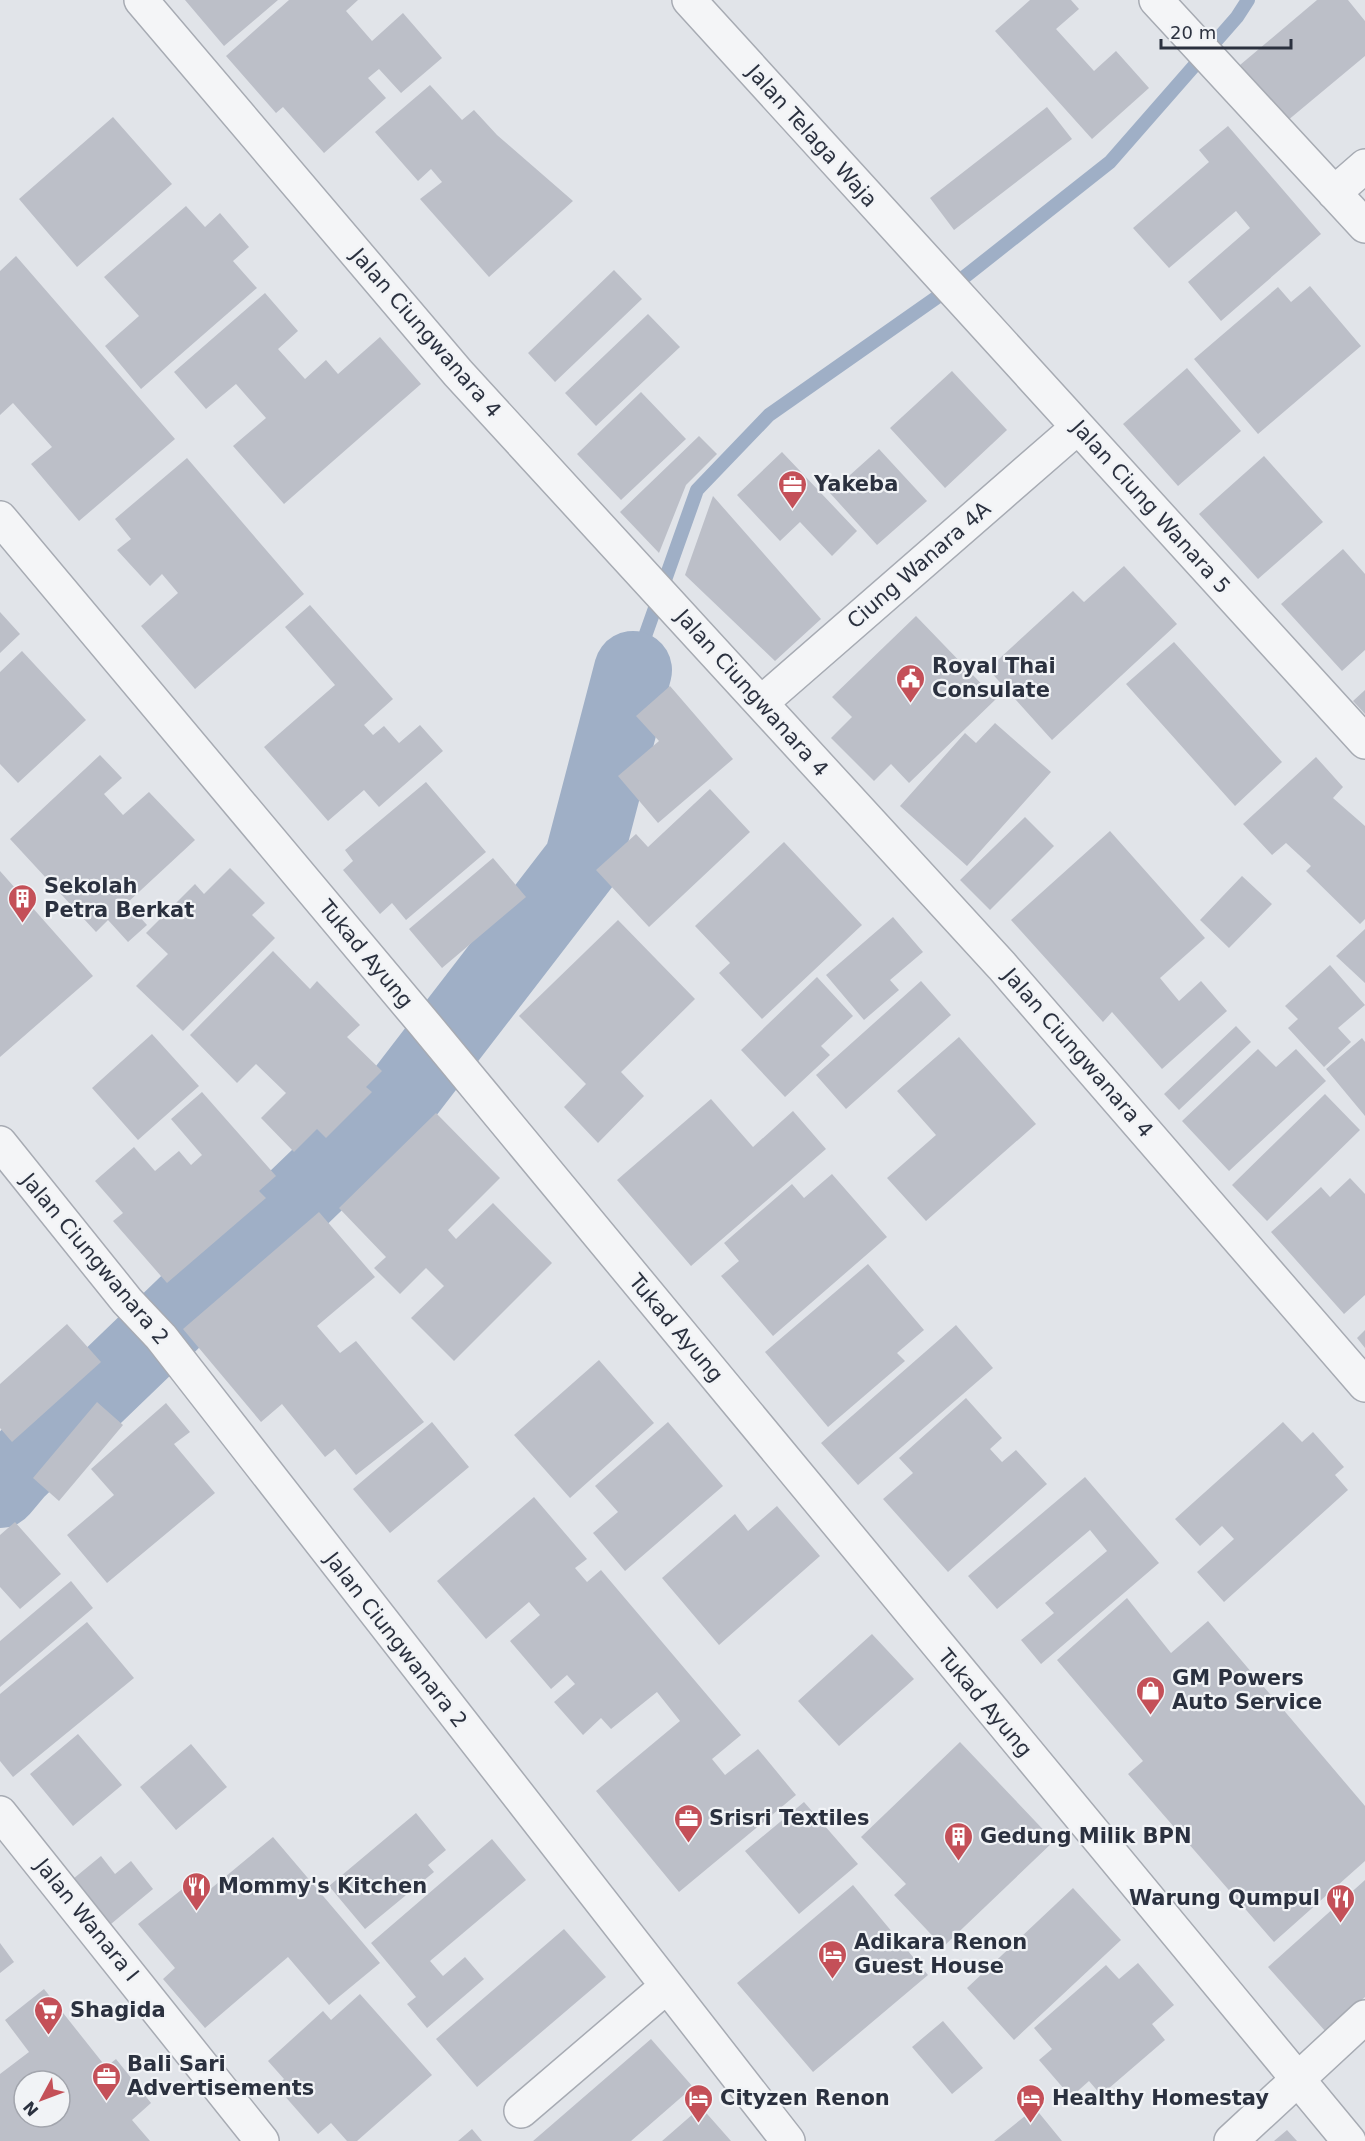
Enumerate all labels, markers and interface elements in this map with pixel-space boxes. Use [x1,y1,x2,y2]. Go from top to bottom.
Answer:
scale bar [1161,12,1292,50]
text: 20 m [1170,22,1216,43]
street label: Jalan Telaga Waja [741,59,882,212]
street label: Jalan Ciungwanara 4 [345,242,506,422]
street label: Jalan Ciung Wanara 5 [1066,414,1235,599]
office icon: Yakeba [777,468,809,510]
place label: Yakeba [813,472,898,496]
street label: Ciung Wanara 4A [843,496,996,634]
street label: Jalan Ciungwanara 4 [669,603,833,781]
place label: Royal Thai Consulate [932,654,1056,702]
public building icon: Royal Thai Consulate [895,662,927,704]
place label: Sekolah Petra Berkat [44,874,194,922]
building icon: Sekolah Petra Berkat [7,882,39,924]
street label: Tukad Ayung [313,895,418,1013]
street label: Jalan Ciungwanara 4 [997,962,1158,1142]
street label: Jalan Ciungwanara 2 [15,1167,174,1349]
street label: Tukad Ayung [623,1269,728,1387]
street label: Jalan Ciungwanara 2 [319,1546,472,1732]
street label: Tukad Ayung [932,1644,1037,1762]
place label: GM Powers Auto Service [1172,1666,1322,1714]
shop icon: GM Powers Auto Service [1135,1674,1167,1716]
office icon: Srisri Textiles [672,1802,704,1844]
place label: Srisri Textiles [709,1806,870,1830]
building icon: Gedung Milik BPN [943,1820,975,1862]
place label: Gedung Milik BPN [980,1824,1192,1848]
street label: Jalan Wanara I [29,1852,144,1986]
restaurant icon: Mommy's Kitchen [181,1870,213,1912]
place label: Mommy's Kitchen [218,1874,427,1898]
restaurant icon: Warung Qumpul [1325,1882,1357,1924]
place label: Warung Qumpul [1129,1886,1320,1910]
place label: Adikara Renon Guest House [854,1930,1027,1978]
hotel icon: Adikara Renon Guest House [817,1938,849,1980]
supermarket icon: Shagida [33,1994,65,2036]
place label: Shagida [70,1998,166,2022]
place label: Bali Sari Advertisements [127,2052,314,2100]
office icon: Bali Sari Advertisements [90,2060,122,2102]
north arrow [12,2069,72,2129]
hotel icon: Cityzen Renon [683,2082,715,2124]
hotel icon: Healthy Homestay [1015,2082,1047,2124]
place label: Cityzen Renon [720,2086,890,2110]
place label: Healthy Homestay [1052,2086,1269,2110]
text: N [19,2097,43,2120]

